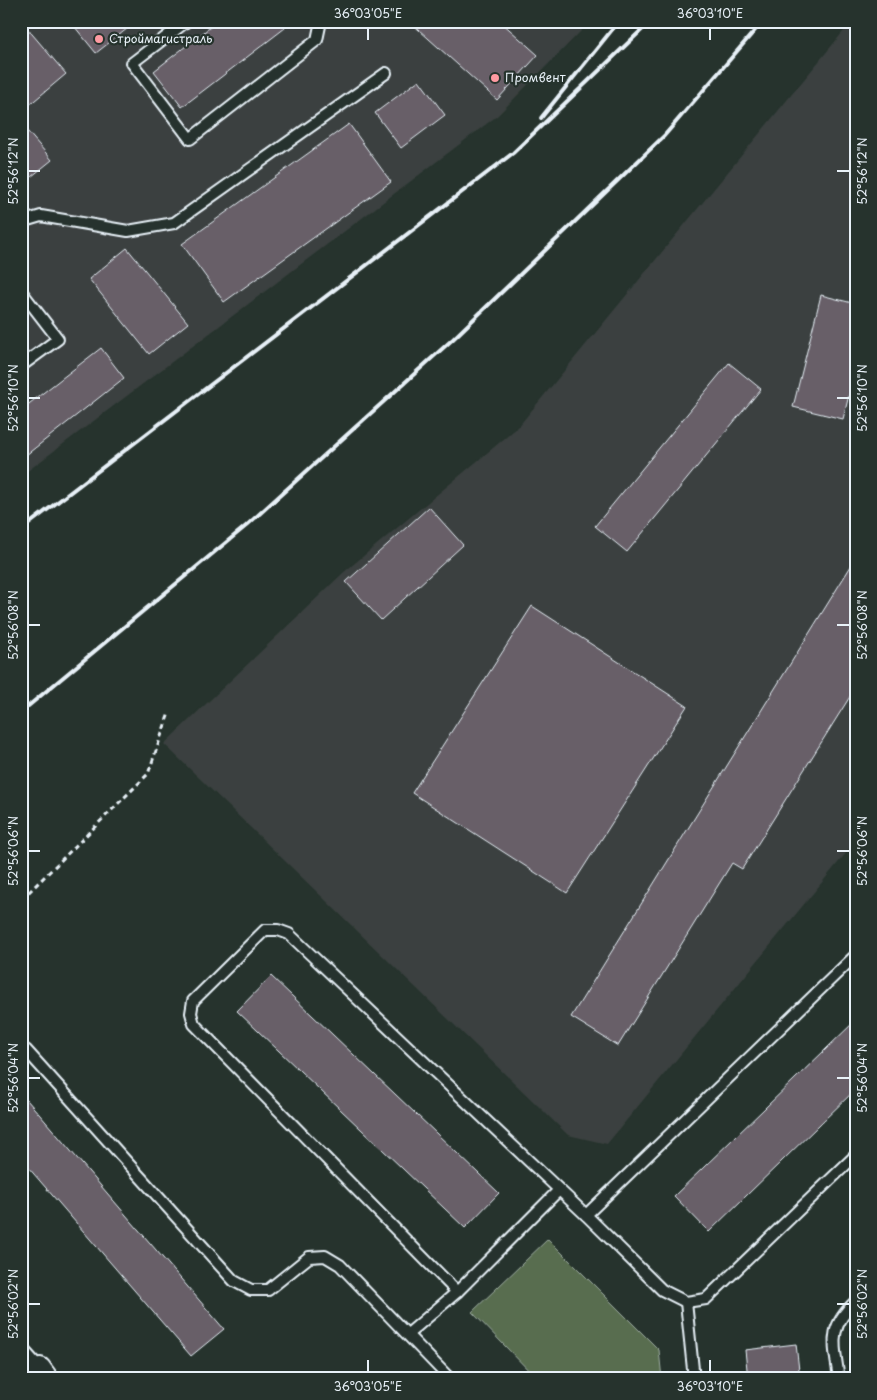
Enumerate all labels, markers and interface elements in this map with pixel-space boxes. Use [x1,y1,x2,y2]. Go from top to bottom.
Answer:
text: 36°03'05"E [334,4,402,22]
text: 36°03'10"E [677,4,743,22]
place label: Строймагистраль [109,29,212,47]
marker: Строймагистраль [93,33,105,45]
place label: Промвент [505,68,566,86]
marker: Промвент [489,72,501,84]
text: 52°56'12"N [4,137,22,205]
text: 52°56'12"N [853,137,871,205]
text: 52°56'10"N [4,364,22,432]
text: 52°56'10"N [853,364,871,432]
text: 52°56'08"N [4,590,22,660]
text: 52°56'08"N [853,590,871,660]
text: 52°56'06"N [4,816,22,886]
text: 52°56'06"N [853,816,871,886]
text: 52°56'04"N [4,1043,22,1113]
text: 52°56'04"N [853,1043,871,1113]
text: 52°56'02"N [4,1269,22,1339]
text: 52°56'02"N [853,1269,871,1339]
text: 36°03'05"E [334,1377,402,1395]
text: 36°03'10"E [677,1377,743,1395]

